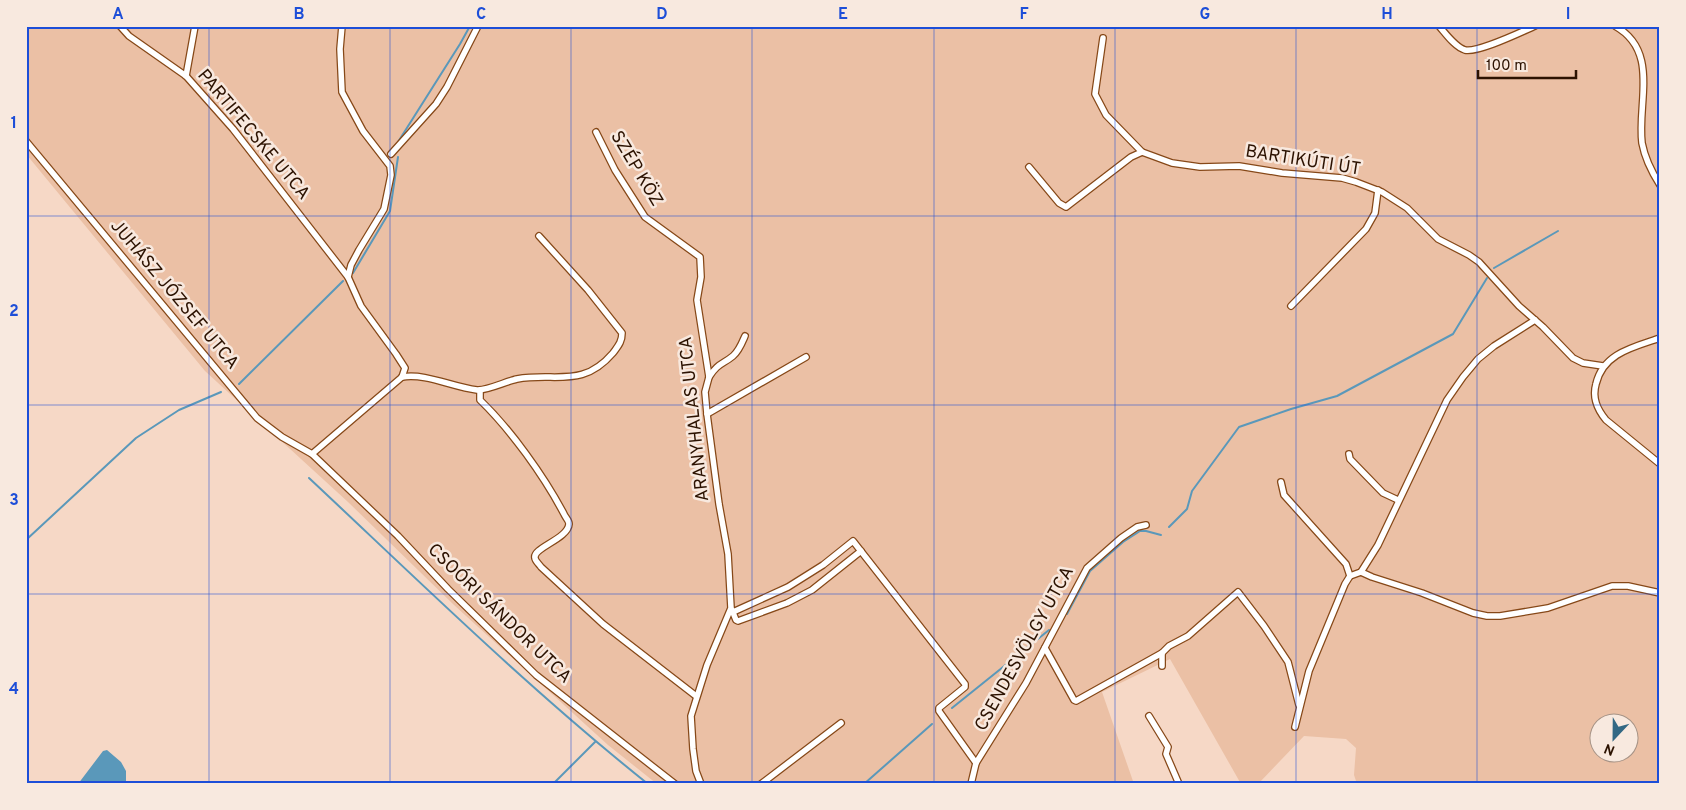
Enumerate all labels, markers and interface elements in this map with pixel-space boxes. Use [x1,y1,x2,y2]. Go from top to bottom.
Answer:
text: A [112,5,124,25]
text: B [293,5,305,25]
text: C [476,5,486,25]
text: D [656,5,668,25]
text: E [838,5,848,25]
text: F [1019,5,1029,25]
text: G [1200,5,1210,25]
text: H [1381,5,1393,25]
text: I [1566,5,1570,25]
scale bar [1478,48,1576,80]
text: 100 m [1486,57,1527,76]
street label: PARTIFECSKE UTCA [192,65,314,205]
text: 1 [11,114,17,134]
street label: SZÉP KÖZ [604,126,669,211]
street label: BARTIKÚTI ÚT [1244,139,1363,181]
street label: JUHÁSZ JÓZSEF UTCA [105,214,245,375]
text: 2 [9,302,19,322]
street label: ARANYHALAS UTCA [675,335,715,503]
text: 3 [9,491,19,511]
street label: CSOÓRI SÁNDOR UTCA [422,538,577,689]
street label: CSENDESVÖLGY UTCA [968,562,1080,735]
text: 4 [9,680,19,700]
north arrow [1588,712,1638,762]
text: N [1602,739,1618,758]

